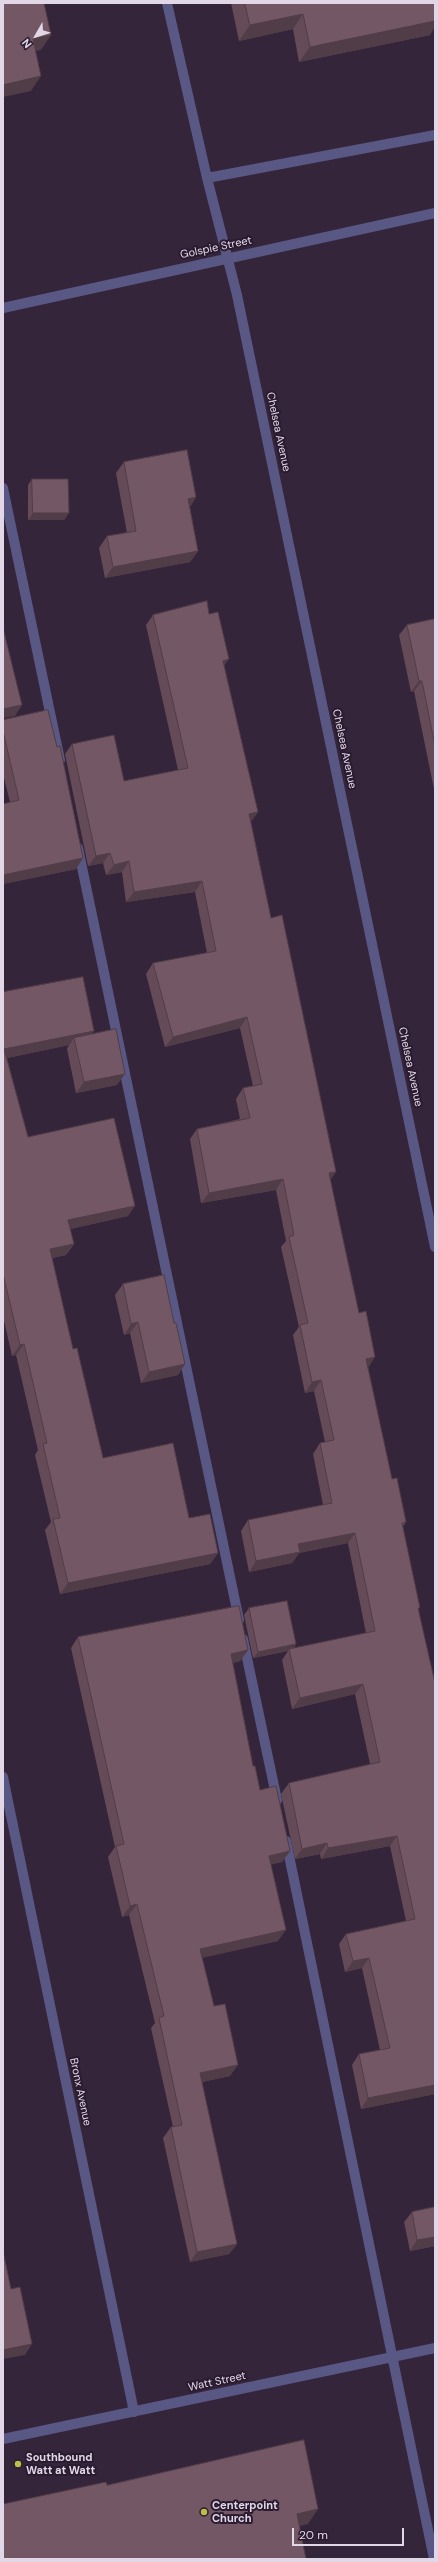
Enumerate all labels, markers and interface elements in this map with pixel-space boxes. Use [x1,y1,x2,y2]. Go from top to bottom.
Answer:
north arrow [16,16,56,56]
text: N [19,36,35,51]
street label: Golspie Street [179,234,253,262]
street label: Chelsea Avenue [263,391,293,473]
street label: Chelsea Avenue [329,708,359,790]
street label: Chelsea Avenue [395,1026,425,1108]
street label: Bronx Avenue [66,2057,94,2127]
street label: Watt Street [187,2369,247,2395]
place label: Southbound Watt at Watt [26,2451,95,2477]
marker: Southbound Watt at Watt [13,2459,23,2469]
place label: Centerpoint Church [212,2499,278,2525]
marker: Centerpoint Church [199,2507,209,2517]
scale bar [294,2520,406,2546]
text: 20 m [299,2527,328,2543]

